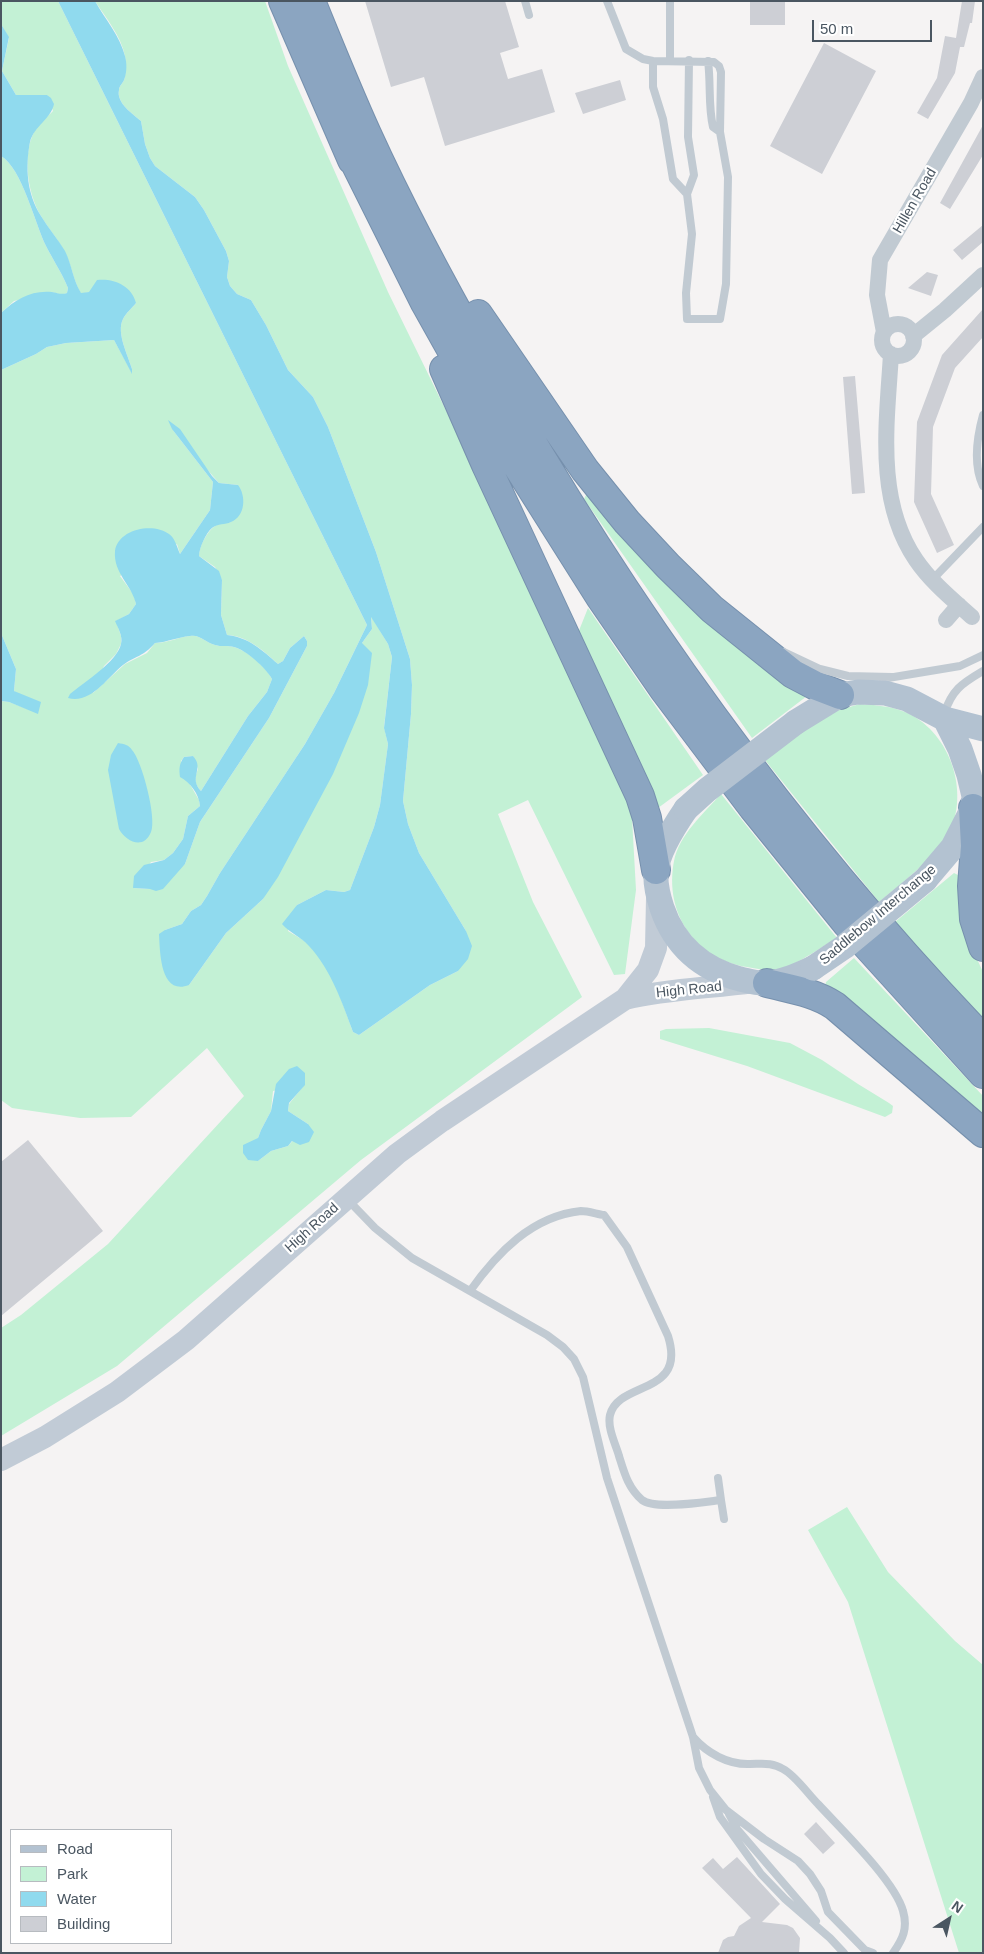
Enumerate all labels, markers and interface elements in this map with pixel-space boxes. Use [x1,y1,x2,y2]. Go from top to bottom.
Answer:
scale bar [814,10,934,42]
text: 50 m [820,20,853,37]
street label: Hillen Road [890,165,940,237]
street label: Saddlebow Interchange [816,861,940,969]
street label: High Road [655,978,723,1002]
street label: High Road [282,1200,342,1256]
legend [10,1829,172,1944]
text: Road [57,1840,93,1857]
text: Park [57,1865,88,1882]
text: Water [57,1890,96,1907]
north arrow [924,1894,974,1944]
text: N [949,1897,966,1916]
text: Building [57,1915,110,1932]

